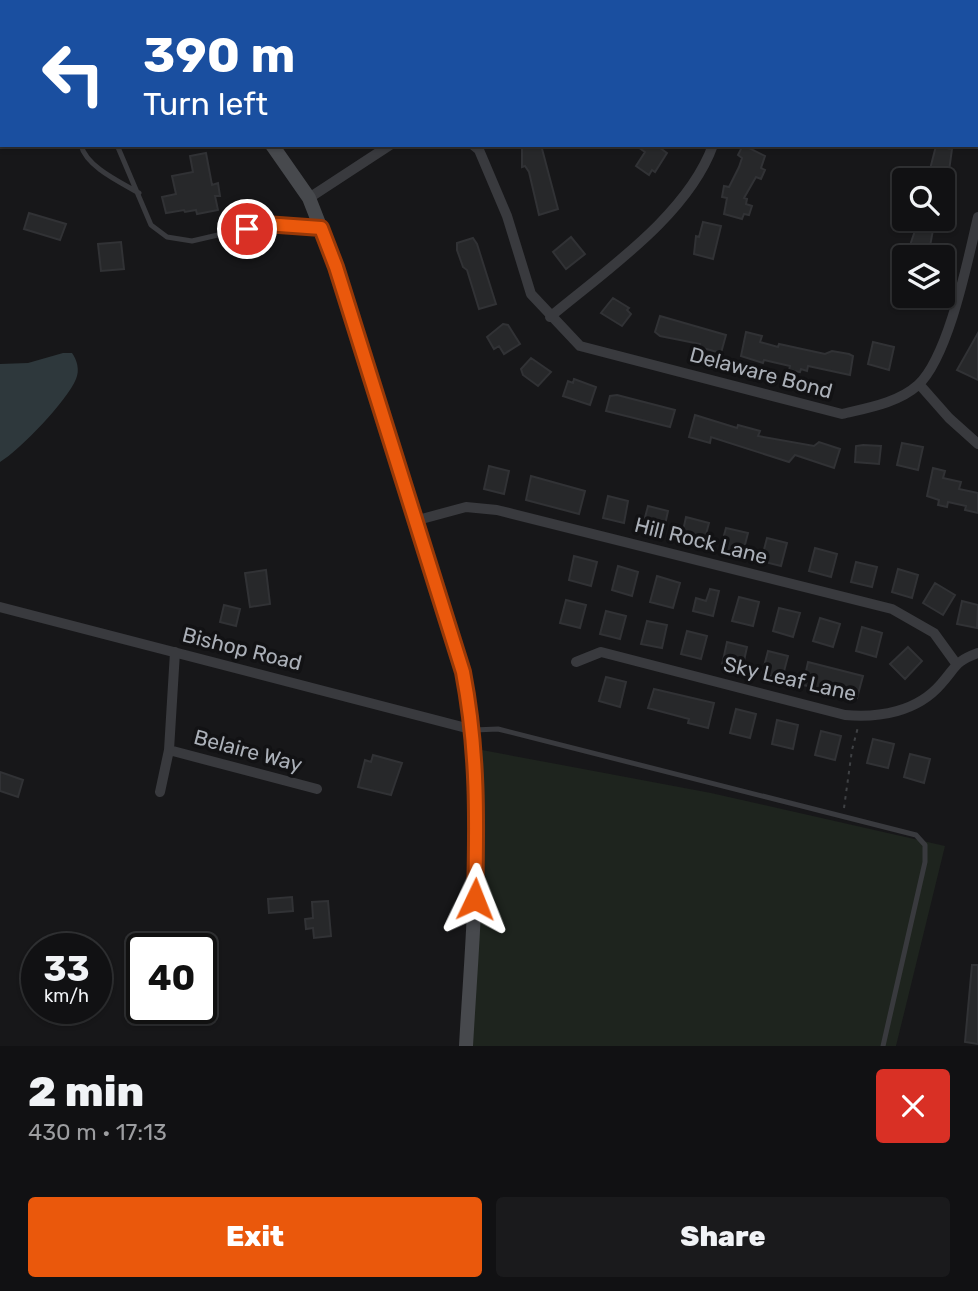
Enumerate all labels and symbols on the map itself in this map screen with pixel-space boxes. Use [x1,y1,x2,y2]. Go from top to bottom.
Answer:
pin [217,199,277,259]
street label: Delaware Bond [687,341,835,404]
street label: Hill Rock Lane [632,512,770,569]
street label: Bishop Road [180,622,304,675]
street label: Sky Leaf Lane [721,651,859,706]
street label: Belaire Way [191,724,305,777]
position arrow [438,862,512,936]
speed limit sign: 40 [126,933,217,1024]

